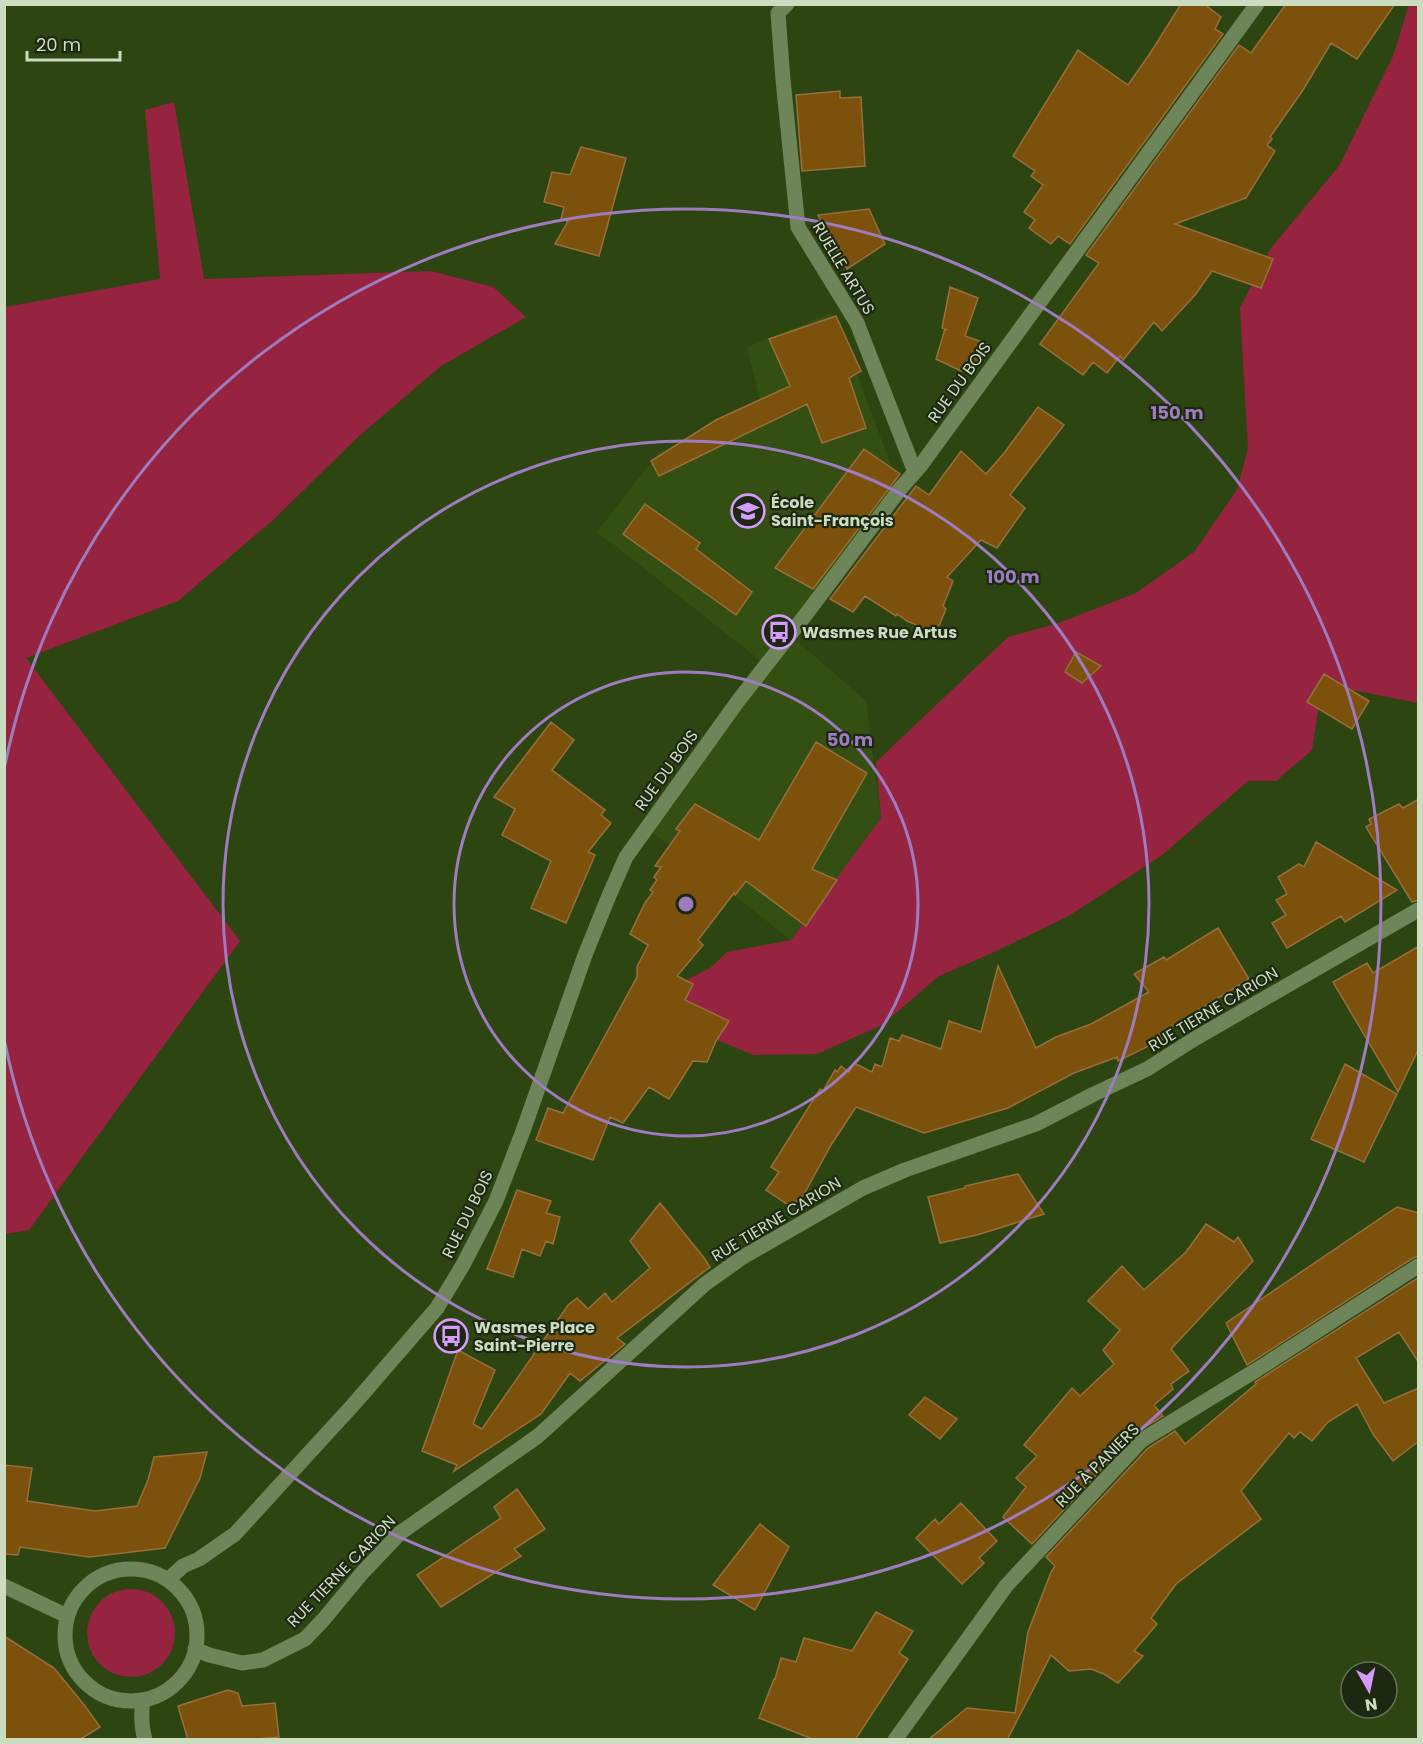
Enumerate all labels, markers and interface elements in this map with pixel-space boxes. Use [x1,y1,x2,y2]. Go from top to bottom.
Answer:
scale bar [27,24,120,62]
text: 20 m [36,32,81,57]
street label: RUELLE ARTUS [807,218,880,319]
street label: RUE DU BOIS [922,337,997,428]
text: 150 m [1150,400,1204,425]
place label: École Saint-François [771,491,894,532]
school or university icon: École Saint-François [730,493,766,529]
text: 100 m [986,564,1040,589]
bus stop icon: Wasmes Rue Artus [761,614,797,650]
place label: Wasmes Rue Artus [802,621,957,644]
street label: RUE DU BOIS [629,725,704,816]
text: 50 m [827,727,873,752]
centre of rings [676,894,696,914]
street label: RUE TIERNE CARION [1144,961,1283,1057]
street label: RUE DU BOIS [436,1166,499,1262]
street label: RUE TIERNE CARION [707,1171,846,1267]
place label: Wasmes Place Saint-Pierre [474,1316,595,1357]
bus stop icon: Wasmes Place Saint-Pierre [433,1318,469,1354]
street label: RUE À PANIERS [1050,1418,1145,1513]
street label: RUE TIERNE CARION [282,1510,401,1633]
north arrow [1339,1660,1399,1720]
text: N [1364,1692,1379,1717]

